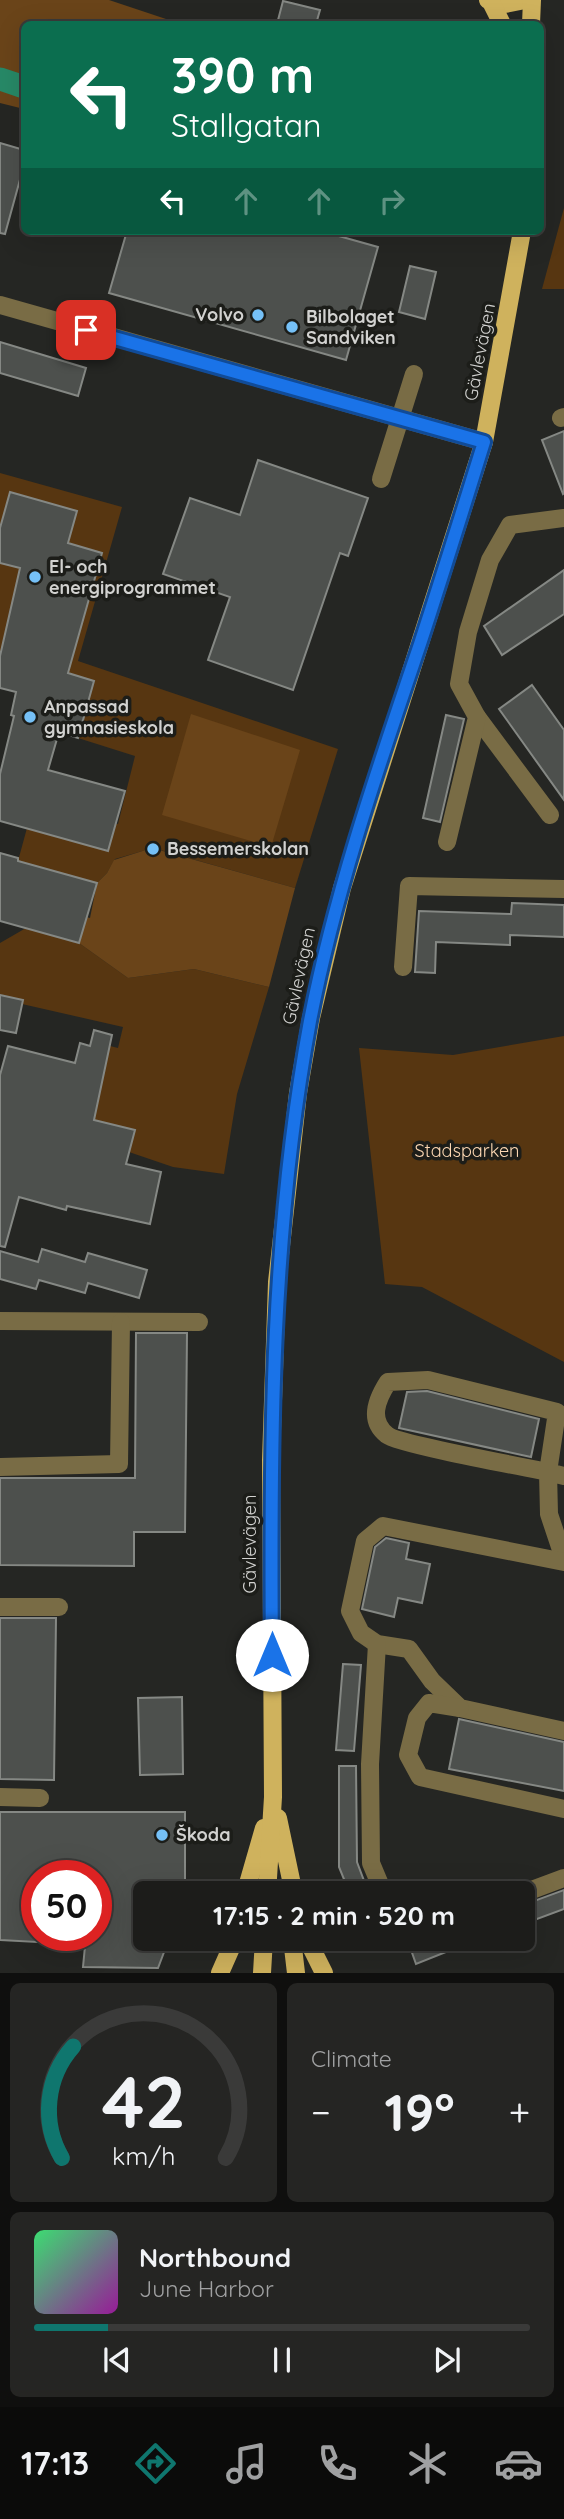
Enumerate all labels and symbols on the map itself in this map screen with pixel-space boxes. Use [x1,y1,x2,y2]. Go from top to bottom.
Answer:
pin [56,300,116,360]
street label: Gävlevägen [459,301,500,403]
place label: Volvo [195,303,244,326]
place label: Bilbolaget Sandviken [306,305,396,349]
marker: Volvo [250,307,266,323]
marker: Bilbolaget Sandviken [284,319,300,335]
place label: El- och energiprogrammet [49,555,216,599]
marker: El- och energiprogrammet [27,569,43,585]
place label: Anpassad gymnasieskola [44,695,174,739]
marker: Anpassad gymnasieskola [22,709,38,725]
place label: Bessemerskolan [167,837,309,860]
marker: Bessemerskolan [145,841,161,857]
street label: Gävlevägen [277,925,320,1027]
park label: Stadsparken [414,1139,520,1162]
street label: Gävlevägen [238,1495,261,1593]
position arrow [235,1618,309,1692]
place label: Škoda [176,1823,230,1846]
marker: Škoda [154,1827,170,1843]
speed limit sign: 50 [21,1860,112,1951]

